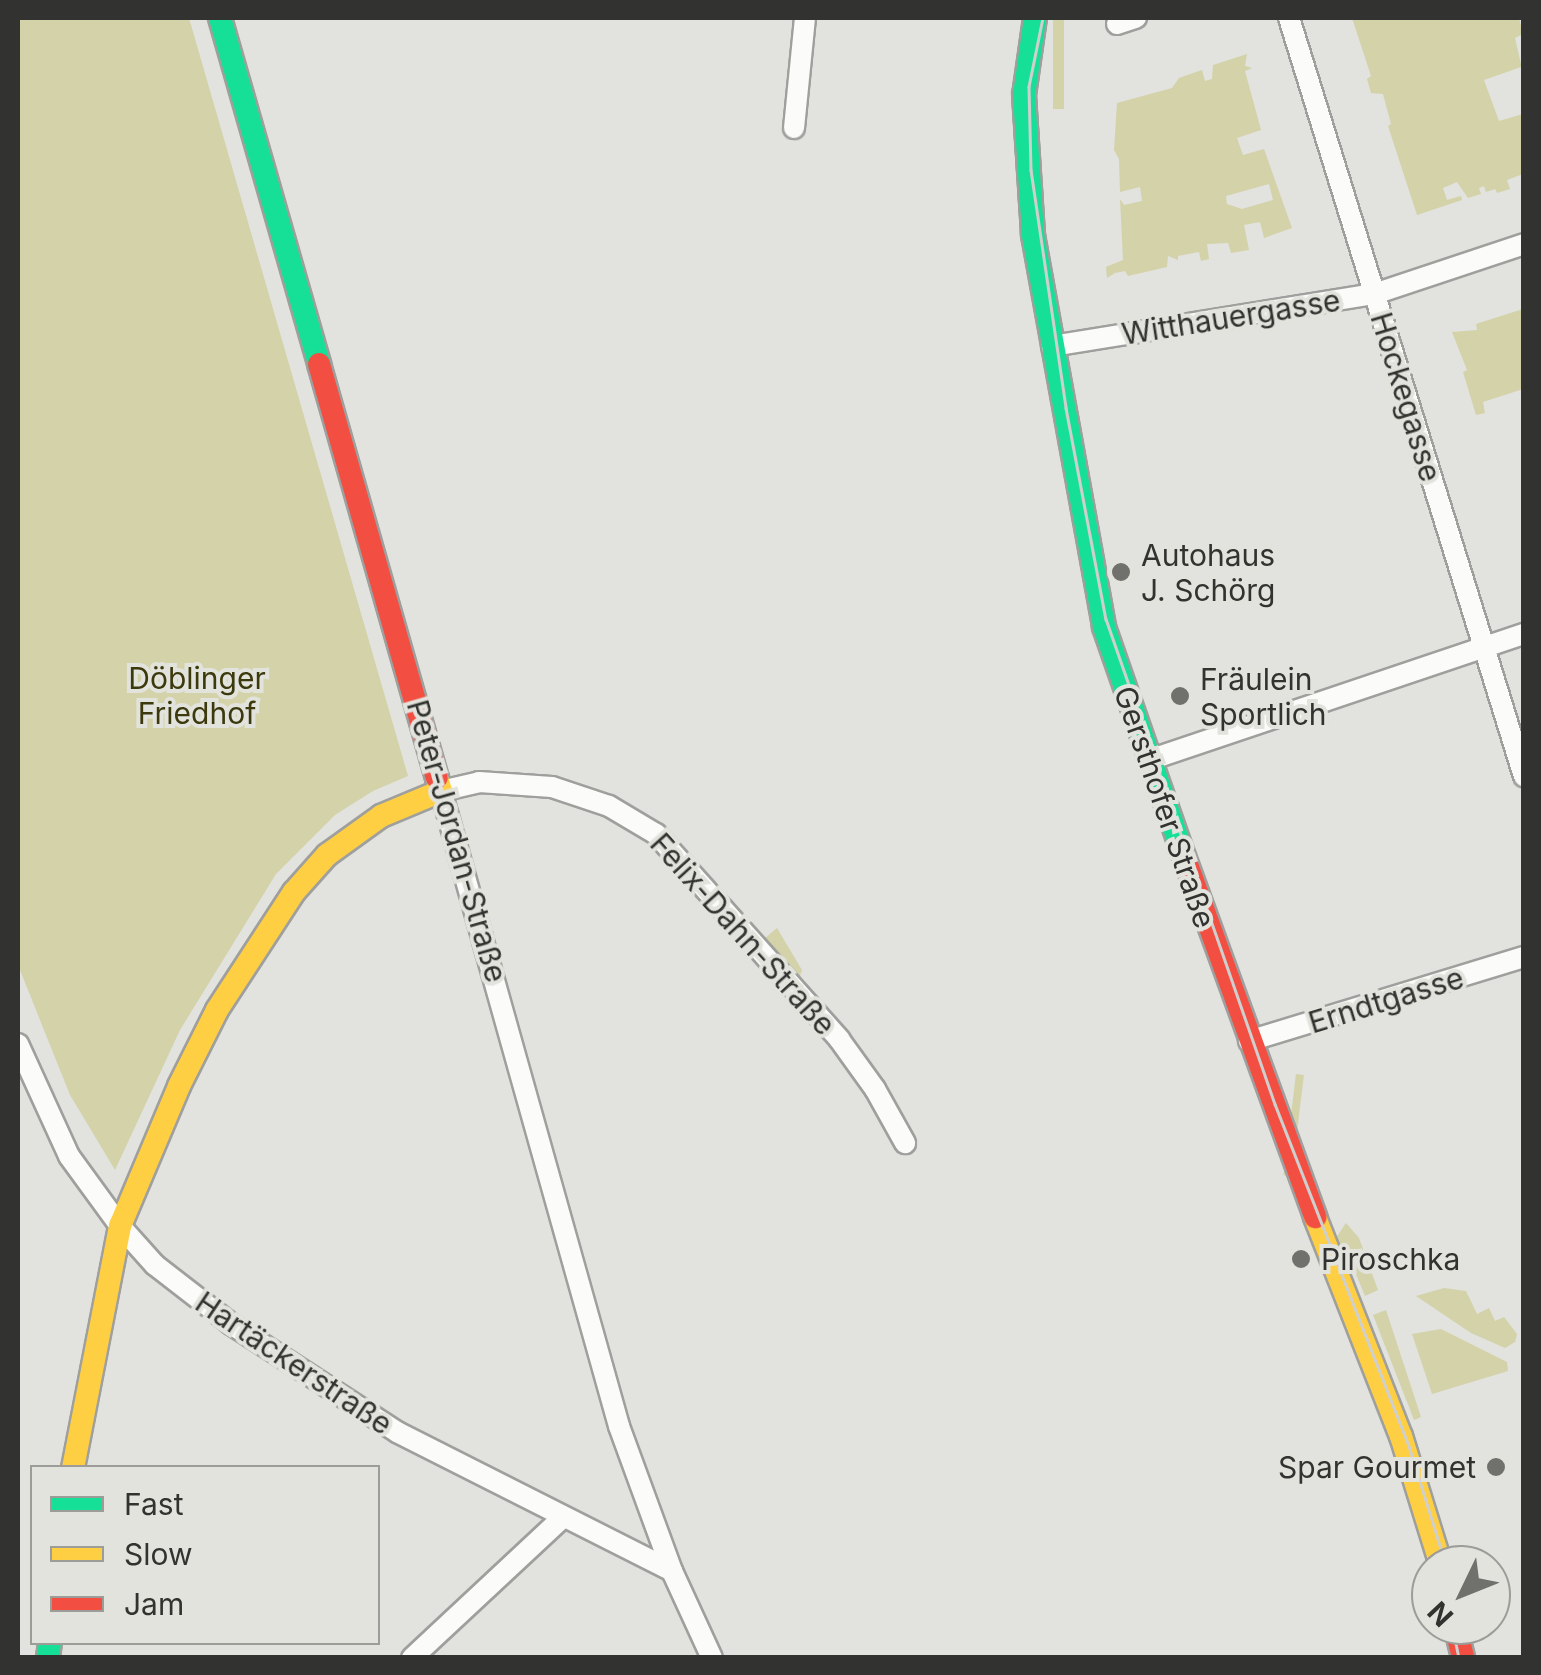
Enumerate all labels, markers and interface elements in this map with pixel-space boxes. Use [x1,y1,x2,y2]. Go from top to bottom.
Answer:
street label: Witthauergasse [1119,282,1343,352]
street label: Hockegasse [1363,308,1449,486]
place label: Autohaus J. Schörg [1141,537,1276,608]
marker: Autohaus J. Schörg [1110,561,1132,583]
park label: Döblinger Friedhof [128,660,266,730]
place label: Fräulein Sportlich [1200,661,1327,732]
street label: Gersthofer Straße [1107,681,1223,933]
marker: Fräulein Sportlich [1169,685,1191,707]
street label: Peter-Jordan-Straße [399,696,515,986]
street label: Felix-Dahn-Straße [643,826,843,1042]
street label: Erndtgasse [1304,959,1468,1041]
place label: Piroschka [1321,1241,1460,1277]
marker: Piroschka [1290,1248,1312,1270]
street label: Hartäckerstraße [189,1284,399,1442]
place label: Spar Gourmet [1278,1449,1476,1485]
marker: Spar Gourmet [1485,1456,1507,1478]
legend [30,1465,380,1645]
text: Fast [124,1486,183,1522]
text: Slow [124,1536,193,1572]
north arrow [1411,1545,1511,1645]
text: Jam [124,1586,184,1622]
text: N [1421,1595,1460,1633]

